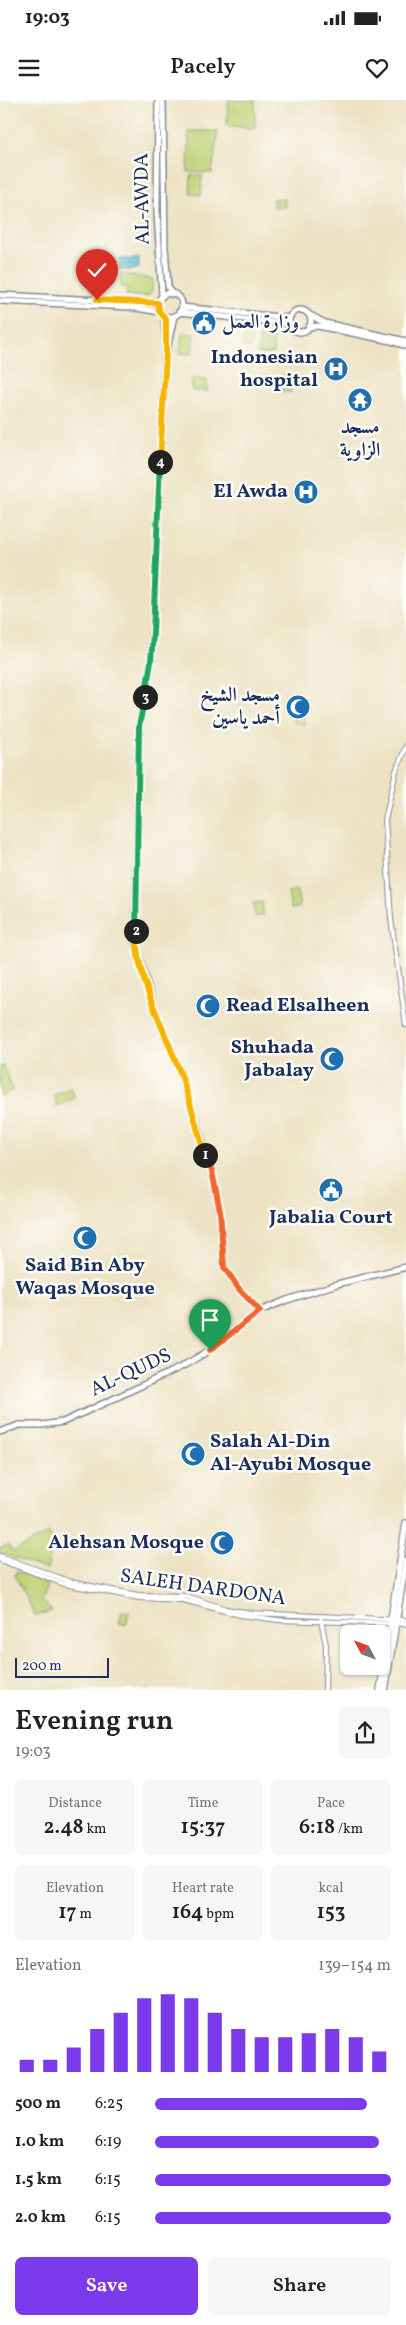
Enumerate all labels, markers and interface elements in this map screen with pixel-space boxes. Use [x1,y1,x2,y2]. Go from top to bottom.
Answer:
text: 19:03 [25,5,70,31]
text: Pacely [170,52,236,83]
icon: menu [15,54,43,82]
icon: heart [363,54,391,82]
street label: AL-AWDA [128,153,158,245]
pin [76,249,118,300]
icon: check [83,256,111,284]
place label: وزارة العمل [222,309,299,337]
public building icon: وزارة العمل [191,310,217,336]
place label: Indonesian hospital [211,344,318,395]
hospital icon: Indonesian hospital [323,356,349,382]
temple icon: مسجد الزاوية [347,387,373,413]
place label: مسجد الزاوية [340,414,380,465]
pin: 4 [148,450,172,474]
text: 4 [156,453,165,472]
place label: El Awda [213,478,288,506]
hospital icon: El Awda [293,479,319,505]
place label: مسجد الشيخ أحمد ياسين [200,682,280,733]
pin: 3 [132,684,158,710]
text: 3 [142,688,149,707]
mosque icon: مسجد الشيخ أحمد ياسين [285,694,311,720]
pin: 2 [124,918,148,944]
text: 2 [133,922,140,941]
place label: Read Elsalheen [226,992,370,1020]
mosque icon: Read Elsalheen [195,993,221,1019]
place label: Shuhada Jabalay [231,1034,314,1085]
mosque icon: Shuhada Jabalay [319,1046,345,1072]
pin: 1 [192,1142,218,1168]
text: 1 [203,1146,208,1165]
public building icon: Jabalia Court [318,1177,344,1203]
place label: Jabalia Court [268,1204,393,1232]
mosque icon: Said Bin Aby Waqas Mosque [72,1225,98,1251]
place label: Said Bin Aby Waqas Mosque [15,1252,155,1303]
pin [189,1299,231,1350]
icon: arrive [196,1306,224,1334]
street label: AL-QUDS [86,1342,176,1404]
place label: Salah Al-Din Al-Ayubi Mosque [210,1428,371,1479]
mosque icon: Salah Al-Din Al-Ayubi Mosque [180,1441,206,1467]
place label: Alehsan Mosque [48,1529,204,1557]
mosque icon: Alehsan Mosque [209,1530,235,1556]
street label: SALEH DARDONA [118,1563,288,1613]
north arrow [340,1625,390,1675]
map controls [340,1625,390,1675]
scale bar [15,1655,109,1678]
text: 200 m [22,1657,62,1676]
text: Evening run [15,1702,174,1741]
button: share [339,1707,391,1759]
text: 19:03 [15,1741,51,1763]
text: Distance [48,1794,102,1813]
text: Time [188,1794,218,1813]
text: Pace [317,1794,345,1813]
text: 2.48 [44,1813,84,1842]
text: 15:37 [181,1813,225,1842]
text: 6:18 [299,1813,335,1842]
text: km [84,1820,106,1839]
text: /km [335,1820,363,1839]
text: Elevation [46,1879,104,1898]
text: Heart rate [172,1879,234,1898]
text: kcal [319,1879,343,1898]
text: 17 [58,1898,77,1927]
text: 164 [172,1898,203,1927]
text: 153 [316,1898,346,1927]
text: m [77,1905,92,1924]
text: bpm [203,1905,234,1924]
text: Elevation [15,1955,82,1977]
text: 139–154 m [318,1955,391,1977]
text: 500 m [15,2093,61,2115]
text: 6:25 [95,2093,123,2115]
text: 1.0 km [15,2131,64,2153]
text: 6:19 [95,2131,121,2153]
text: 1.5 km [15,2169,62,2191]
text: 6:15 [95,2169,121,2191]
text: 2.0 km [15,2207,66,2229]
text: 6:15 [95,2207,121,2229]
button: Save [15,2257,198,2315]
button: Share [208,2257,391,2315]

